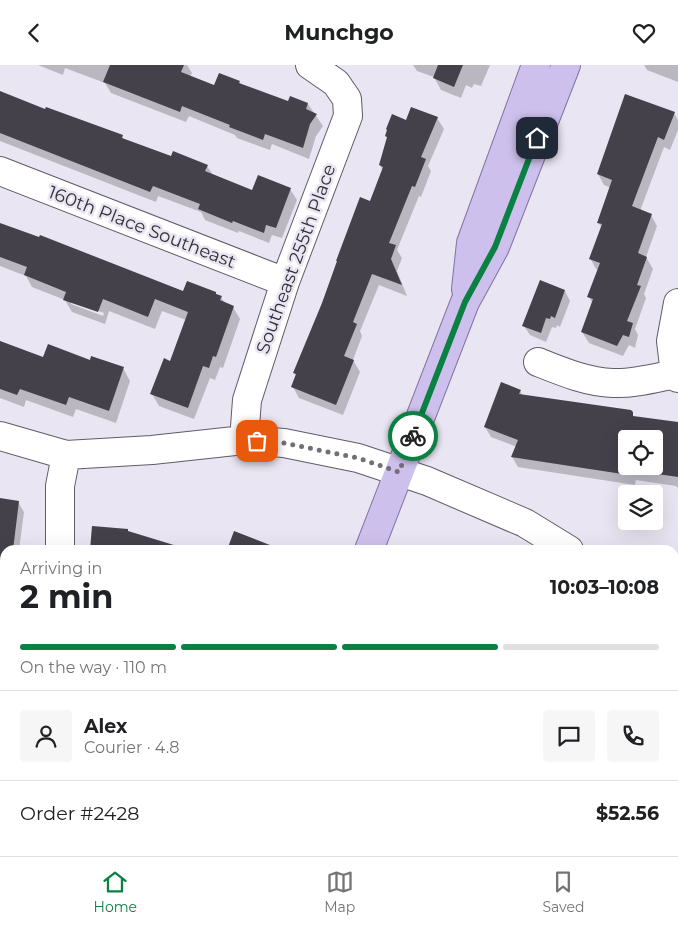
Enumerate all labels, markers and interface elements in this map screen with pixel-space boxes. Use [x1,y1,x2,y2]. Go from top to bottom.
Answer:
icon: back [20,19,48,47]
text: Munchgo [284,19,394,46]
icon: heart [630,19,658,47]
pin [516,117,558,159]
icon: home [523,124,551,152]
street label: Southeast 255th Place [251,161,341,357]
street label: 160th Place Southeast [45,181,239,273]
courier [388,411,438,461]
pin [236,420,278,462]
icon: bike [399,422,427,450]
icon: bag [243,427,271,455]
map controls [618,430,663,530]
button: locate [618,430,663,475]
button: layers [618,485,663,530]
text: Arriving in [20,559,102,578]
text: 10:03–10:08 [550,576,659,599]
text: 2 min [20,577,113,616]
text: On the way · 110 m [20,658,167,677]
button: person [20,710,72,762]
button: chat [543,710,595,762]
button: phone [607,710,659,762]
text: Alex [84,715,127,738]
text: Courier · 4.8 [84,738,180,757]
text: Order #2428 [20,802,139,825]
text: $52.56 [596,802,659,825]
tab: Home [94,868,137,916]
tab: Map [324,868,355,916]
tab: Saved [542,868,584,916]

